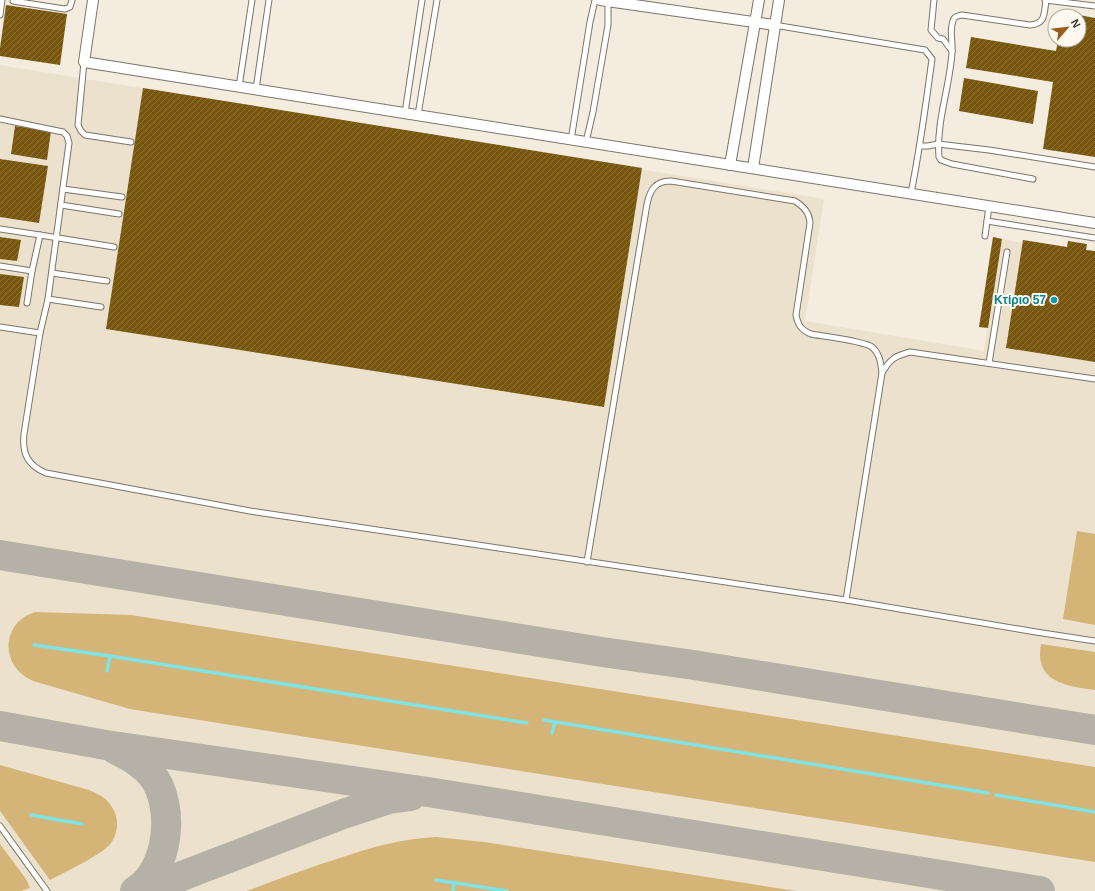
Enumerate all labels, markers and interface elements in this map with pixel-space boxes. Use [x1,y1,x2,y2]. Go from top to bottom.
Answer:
north arrow [1047,8,1087,48]
text: N [1069,17,1083,30]
place label: Κτίριο 57 [994,293,1046,307]
marker: Κτίριο 57 [1049,295,1059,305]

